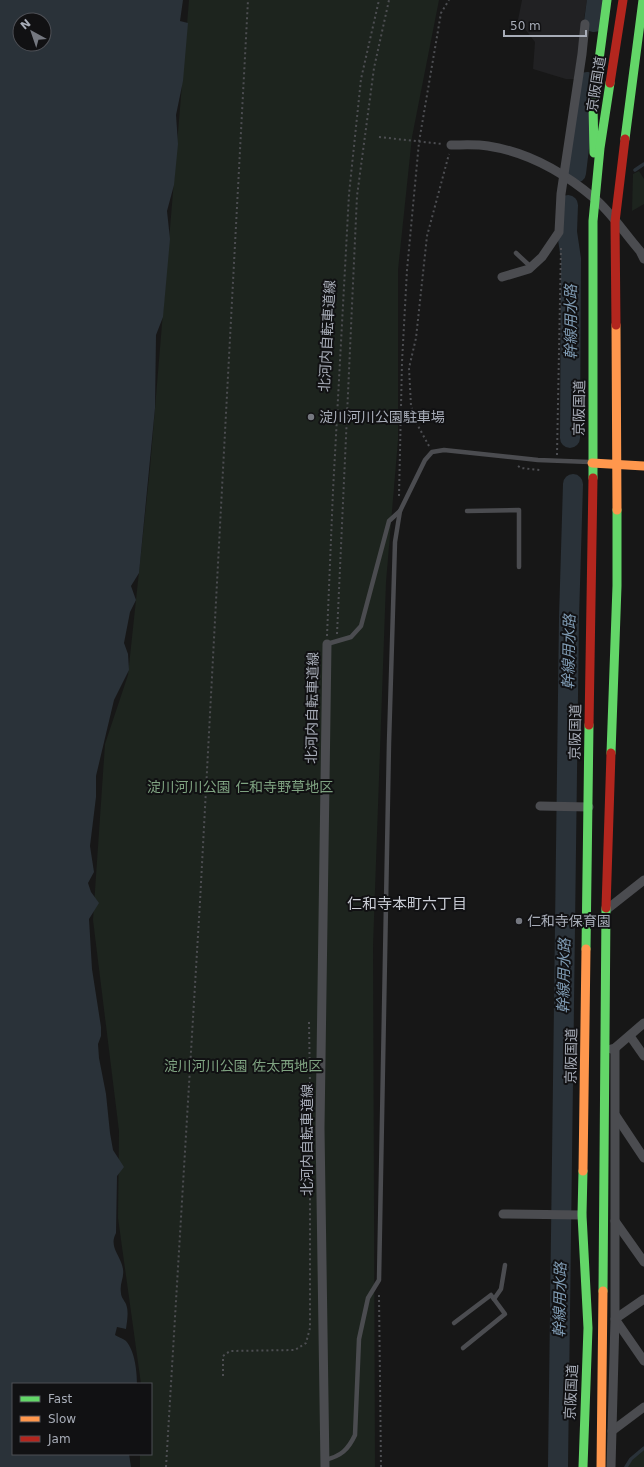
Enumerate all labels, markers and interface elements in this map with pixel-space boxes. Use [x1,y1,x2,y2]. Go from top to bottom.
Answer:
north arrow [12,12,52,52]
scale bar [504,12,586,38]
text: N [18,17,34,33]
text: 50 m [510,19,541,33]
street label: 京阪国道 [584,55,608,113]
street label: 北河内自転車道線 [316,280,338,392]
water label: 幹線用水路 [562,283,580,360]
street label: 京阪国道 [571,380,587,436]
place label: 淀川河川公園駐車場 [319,409,445,425]
marker: 淀川河川公園駐車場 [306,412,316,422]
water label: 幹線用水路 [559,612,579,690]
street label: 北河内自転車道線 [303,652,321,764]
street label: 京阪国道 [567,704,583,760]
park label: 淀川河川公園 仁和寺野草地区 [147,779,333,795]
district label: 仁和寺本町六丁目 [347,895,467,913]
place label: 仁和寺保育園 [527,913,611,929]
marker: 仁和寺保育園 [514,916,524,926]
water label: 幹線用水路 [554,936,574,1014]
street label: 京阪国道 [563,1028,579,1084]
park label: 淀川河川公園 佐太西地区 [164,1058,322,1074]
street label: 北河内自転車道線 [299,1084,315,1196]
water label: 幹線用水路 [550,1260,570,1338]
street label: 京阪国道 [562,1364,580,1420]
legend [12,1383,152,1455]
text: Fast [48,1392,72,1406]
text: Slow [48,1412,76,1426]
text: Jam [47,1432,71,1446]

